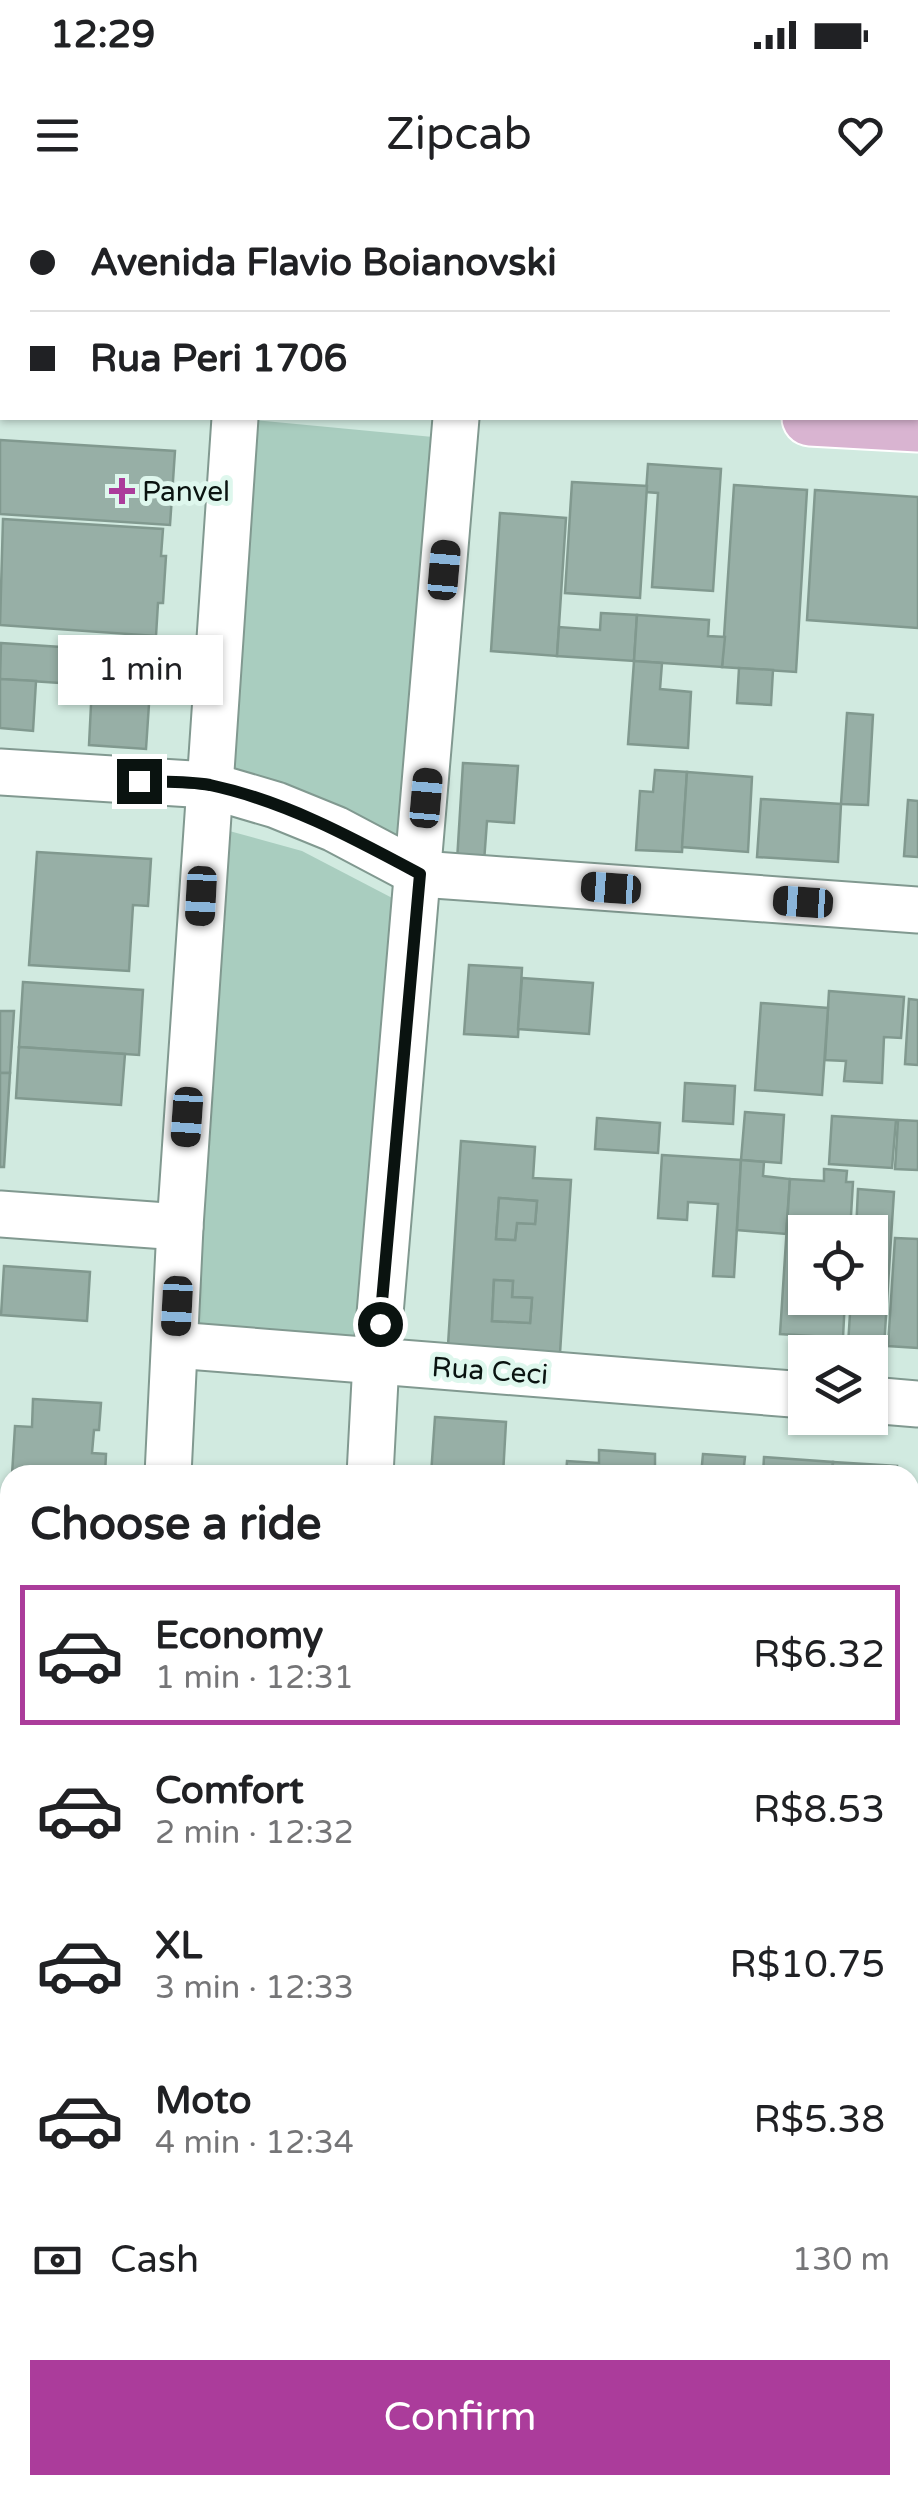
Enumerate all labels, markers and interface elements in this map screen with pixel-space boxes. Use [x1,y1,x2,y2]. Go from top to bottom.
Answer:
text: 12:29 [50,12,155,58]
icon: menu [30,108,85,163]
text: Zipcab [386,108,532,162]
icon: heart [833,108,888,163]
text: Avenida Flavio Boianovski [90,240,557,286]
text: Rua Peri 1706 [90,336,347,382]
place label: Panvel [142,475,230,509]
marker: Panvel [111,480,133,502]
car [426,539,462,601]
callout: 1 min [56,636,222,706]
text: 1 min [98,651,183,689]
route end [117,759,162,804]
car [408,767,444,829]
car [184,865,218,927]
car [580,871,642,905]
car [772,885,834,919]
car [170,1086,204,1148]
map controls [788,1215,888,1435]
button: locate [788,1215,888,1315]
car [160,1275,194,1337]
route start [358,1302,403,1347]
button: layers [788,1335,888,1435]
street label: Rua Ceci [431,1350,549,1392]
text: Choose a ride [30,1498,321,1552]
icon: car [35,1610,125,1700]
text: Economy [155,1613,323,1659]
text: R$6.32 [753,1632,885,1678]
text: 1 min · 12:31 [155,1659,354,1697]
icon: car [35,1765,125,1855]
text: Comfort [155,1768,304,1814]
text: R$8.53 [753,1787,885,1833]
text: 2 min · 12:32 [155,1814,354,1852]
icon: car [35,1920,125,2010]
text: XL [155,1923,202,1969]
text: R$10.75 [730,1942,885,1988]
text: 3 min · 12:33 [155,1969,354,2007]
icon: car [35,2075,125,2165]
text: Moto [155,2078,251,2124]
text: R$5.38 [753,2097,885,2143]
text: 4 min · 12:34 [155,2124,354,2162]
icon: cash [30,2233,85,2288]
text: Cash [110,2237,199,2283]
text: 130 m [792,2241,890,2279]
button: Confirm [30,2360,890,2475]

